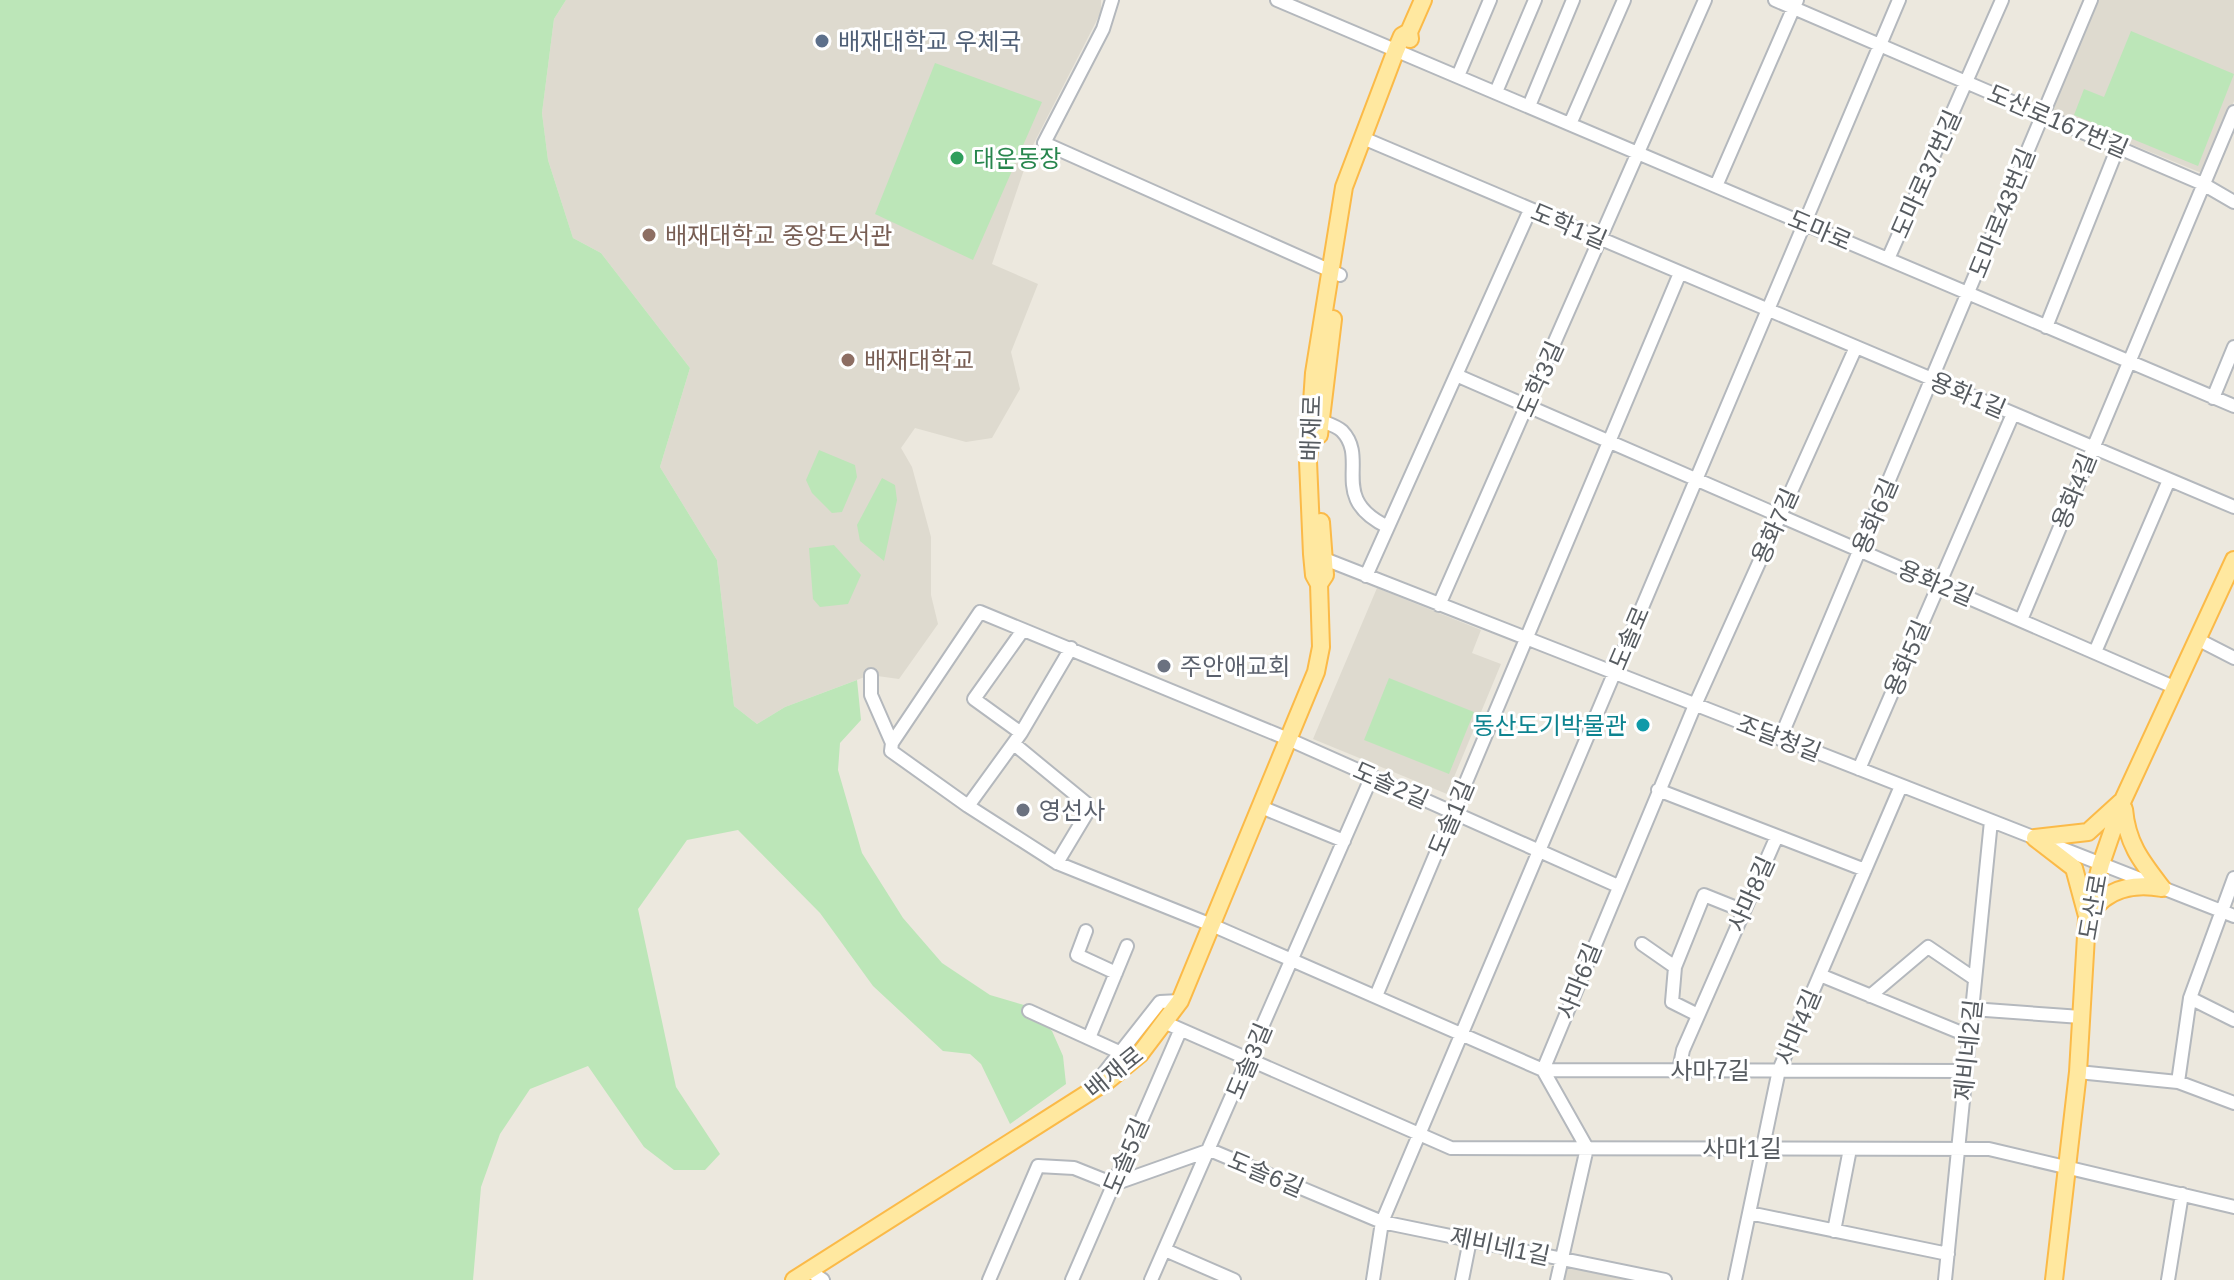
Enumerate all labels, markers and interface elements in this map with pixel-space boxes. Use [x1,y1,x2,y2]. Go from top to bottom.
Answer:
place label: 배재대학교 우체국 [838,28,1021,55]
marker: 배재대학교 우체국 [813,32,831,50]
street label: 도산로167번길 [1983,79,2133,163]
street label: 도마로37번길 [1886,106,1966,242]
street label: 도마로43번길 [1964,144,2040,282]
place label: 대운동장 [973,145,1061,172]
marker: 대운동장 [948,149,966,167]
street label: 도학1길 [1527,198,1611,254]
street label: 도마로 [1784,205,1856,255]
place label: 배재대학교 중앙도서관 [665,222,892,249]
marker: 배재대학교 중앙도서관 [640,226,658,244]
street label: 도학3길 [1511,337,1569,421]
place label: 배재대학교 [864,347,974,374]
marker: 배재대학교 [839,351,857,369]
street label: 용화1길 [1926,367,2010,423]
street label: 배재로 [1296,394,1326,462]
street label: 용화4길 [2047,449,2101,533]
street label: 용화6길 [1847,474,1903,558]
street label: 용화7길 [1746,484,1804,568]
street label: 용화2길 [1894,555,1978,611]
street label: 도솔로 [1604,602,1654,674]
street label: 용화5길 [1879,616,1935,700]
place label: 주안애교회 [1180,653,1290,680]
marker: 주안애교회 [1155,657,1173,675]
street label: 조달청길 [1733,710,1825,766]
place label: 동산도기박물관 [1472,712,1627,739]
marker: 동산도기박물관 [1634,716,1652,734]
street label: 도솔2길 [1349,756,1433,814]
street label: 도솔1길 [1423,776,1479,860]
place label: 영선사 [1039,797,1105,824]
marker: 영선사 [1014,801,1032,819]
street label: 사마8길 [1722,852,1780,936]
street label: 도산로 [2074,872,2112,942]
street label: 사마6길 [1552,939,1606,1023]
street label: 사마4길 [1770,985,1826,1069]
street label: 제비네2길 [1949,998,1987,1102]
street label: 도솔3길 [1221,1019,1277,1103]
street label: 배재로 [1080,1041,1148,1103]
street label: 사마7길 [1670,1057,1750,1084]
street label: 도솔5길 [1098,1114,1154,1198]
street label: 사마1길 [1702,1135,1782,1162]
street label: 도솔6길 [1224,1146,1308,1202]
street label: 제비네1길 [1447,1222,1553,1270]

